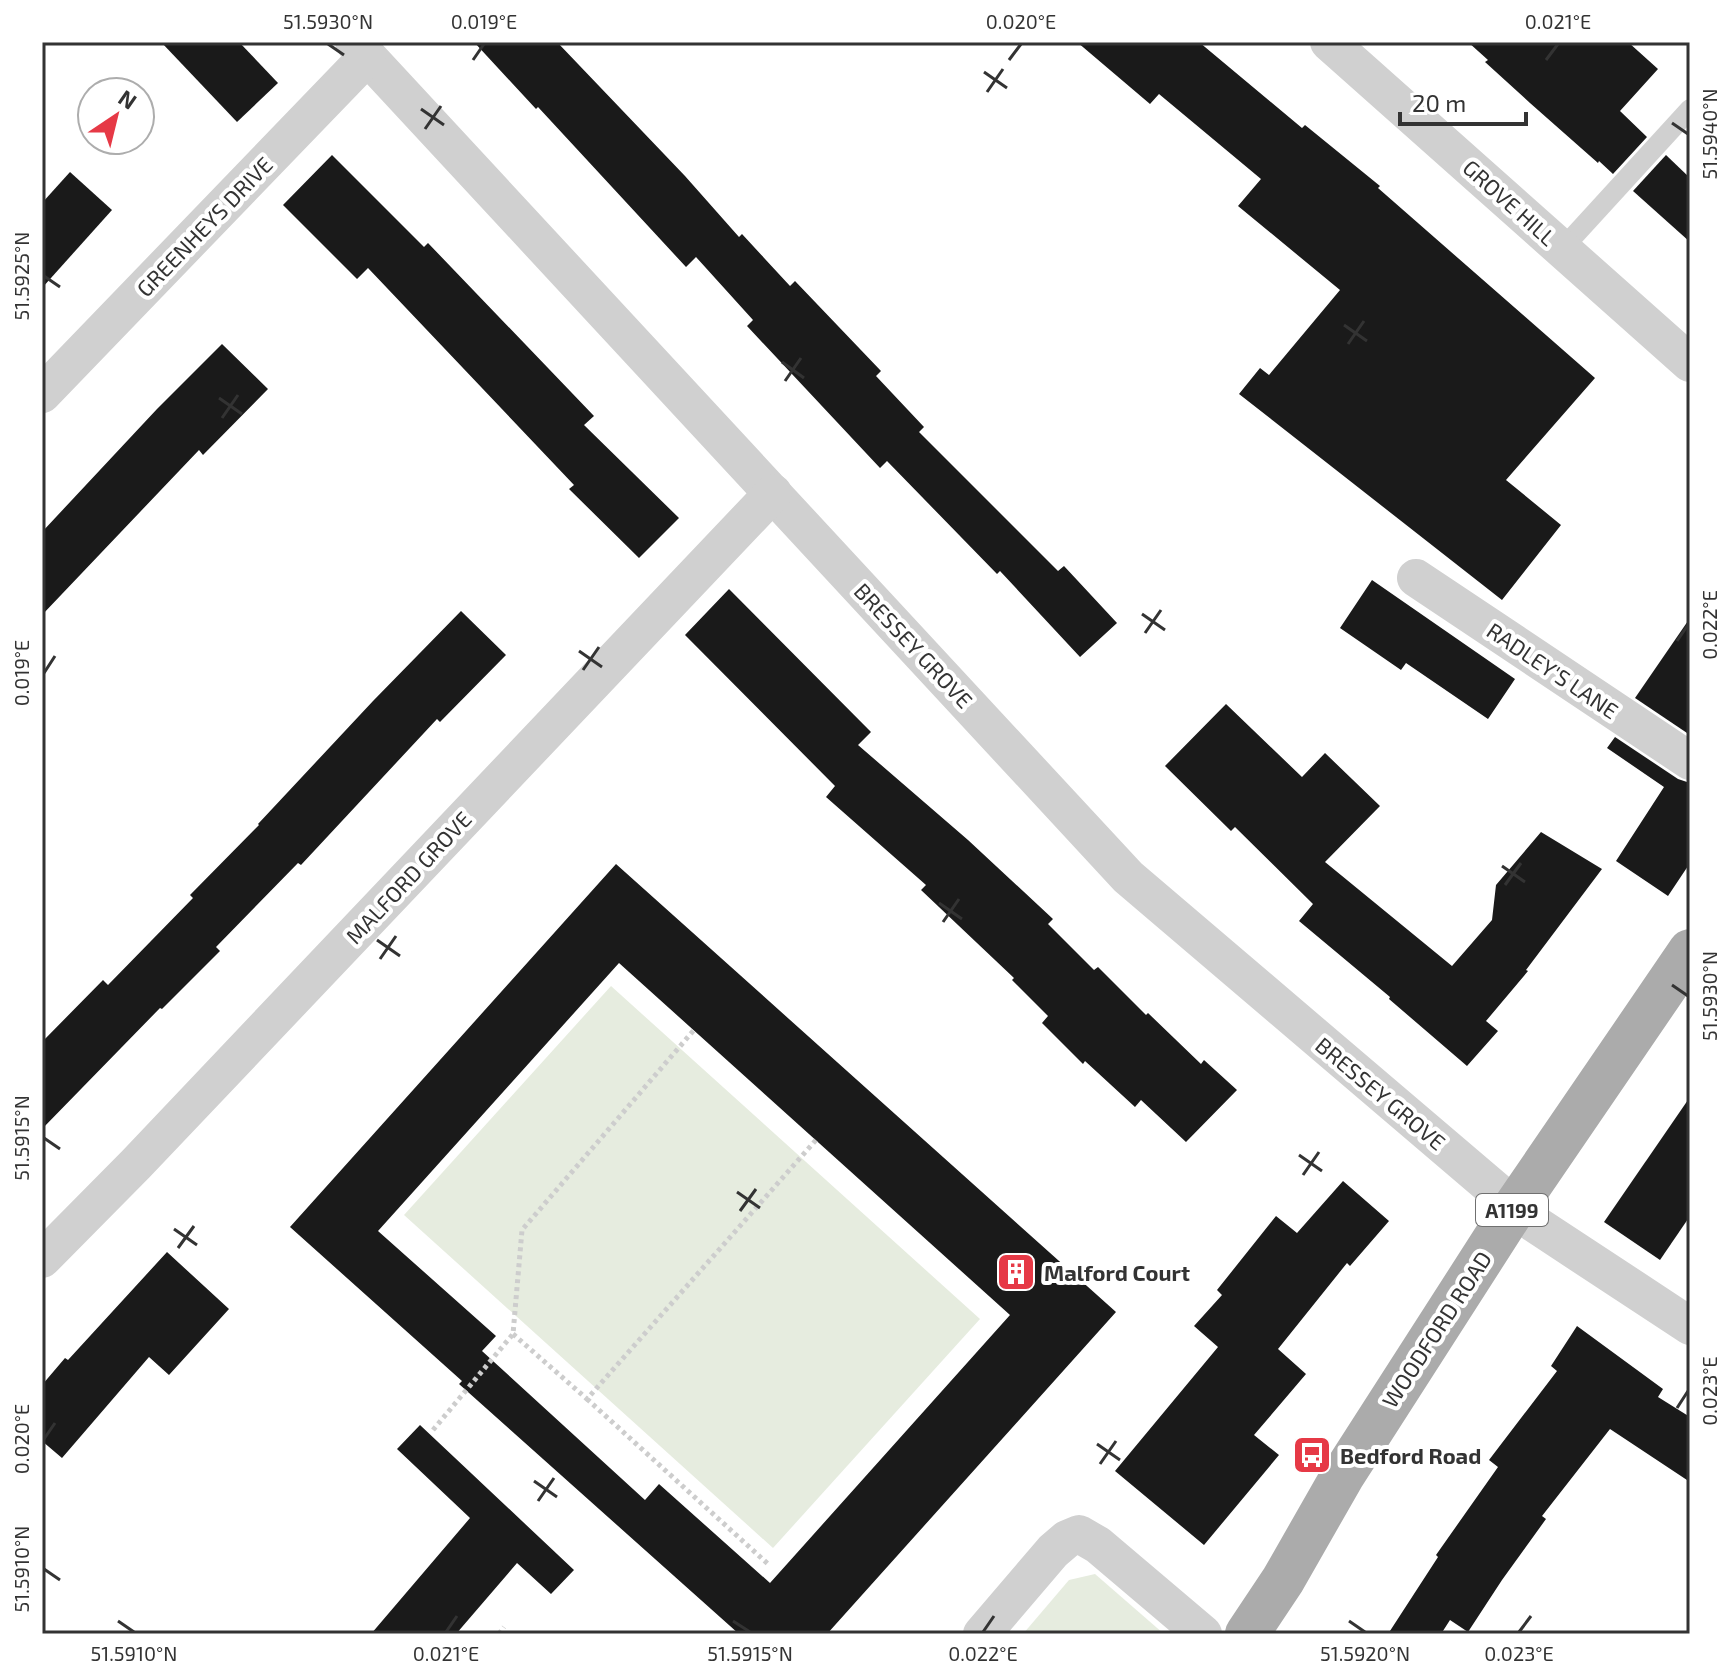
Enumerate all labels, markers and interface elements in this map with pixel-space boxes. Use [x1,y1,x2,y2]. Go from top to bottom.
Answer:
text: 51.5930°N [283,9,373,33]
text: 0.019°E [451,9,517,33]
text: 0.020°E [986,9,1056,33]
text: 0.021°E [1525,9,1591,33]
north arrow [76,76,156,156]
scale bar [1400,76,1526,126]
text: N [114,84,142,114]
text: 20 m [1412,88,1466,117]
text: 51.5940°N [1697,88,1721,180]
street label: GREENHEYS DRIVE [131,151,277,301]
street label: GROVE HILL [1458,154,1562,250]
text: 51.5925°N [9,232,33,320]
street label: BRESSEY GROVE [850,577,978,713]
text: 0.022°E [1697,590,1721,660]
street label: RADLEY'S LANE [1482,617,1624,723]
text: 0.019°E [9,640,33,706]
street label: MALFORD GROVE [340,805,476,949]
text: 51.5930°N [1697,951,1721,1041]
street label: BRESSEY GROVE [1311,1031,1451,1155]
text: 51.5915°N [9,1095,33,1181]
road number: A1199 [1476,1194,1548,1226]
street label: WOODFORD ROAD [1376,1246,1496,1412]
building icon: Malford Court [995,1251,1037,1293]
place label: Malford Court [1044,1259,1190,1285]
text: 0.023°E [1697,1356,1721,1426]
text: 0.020°E [9,1404,33,1474]
bus stop icon: Bedford Road [1291,1434,1333,1476]
place label: Bedford Road [1340,1442,1481,1468]
text: 51.5910°N [9,1526,33,1612]
text: 51.5910°N [91,1641,177,1665]
text: 0.021°E [413,1641,479,1665]
text: 51.5915°N [707,1641,793,1665]
text: 0.022°E [948,1641,1018,1665]
text: 51.5920°N [1320,1641,1410,1665]
text: 0.023°E [1484,1641,1554,1665]

